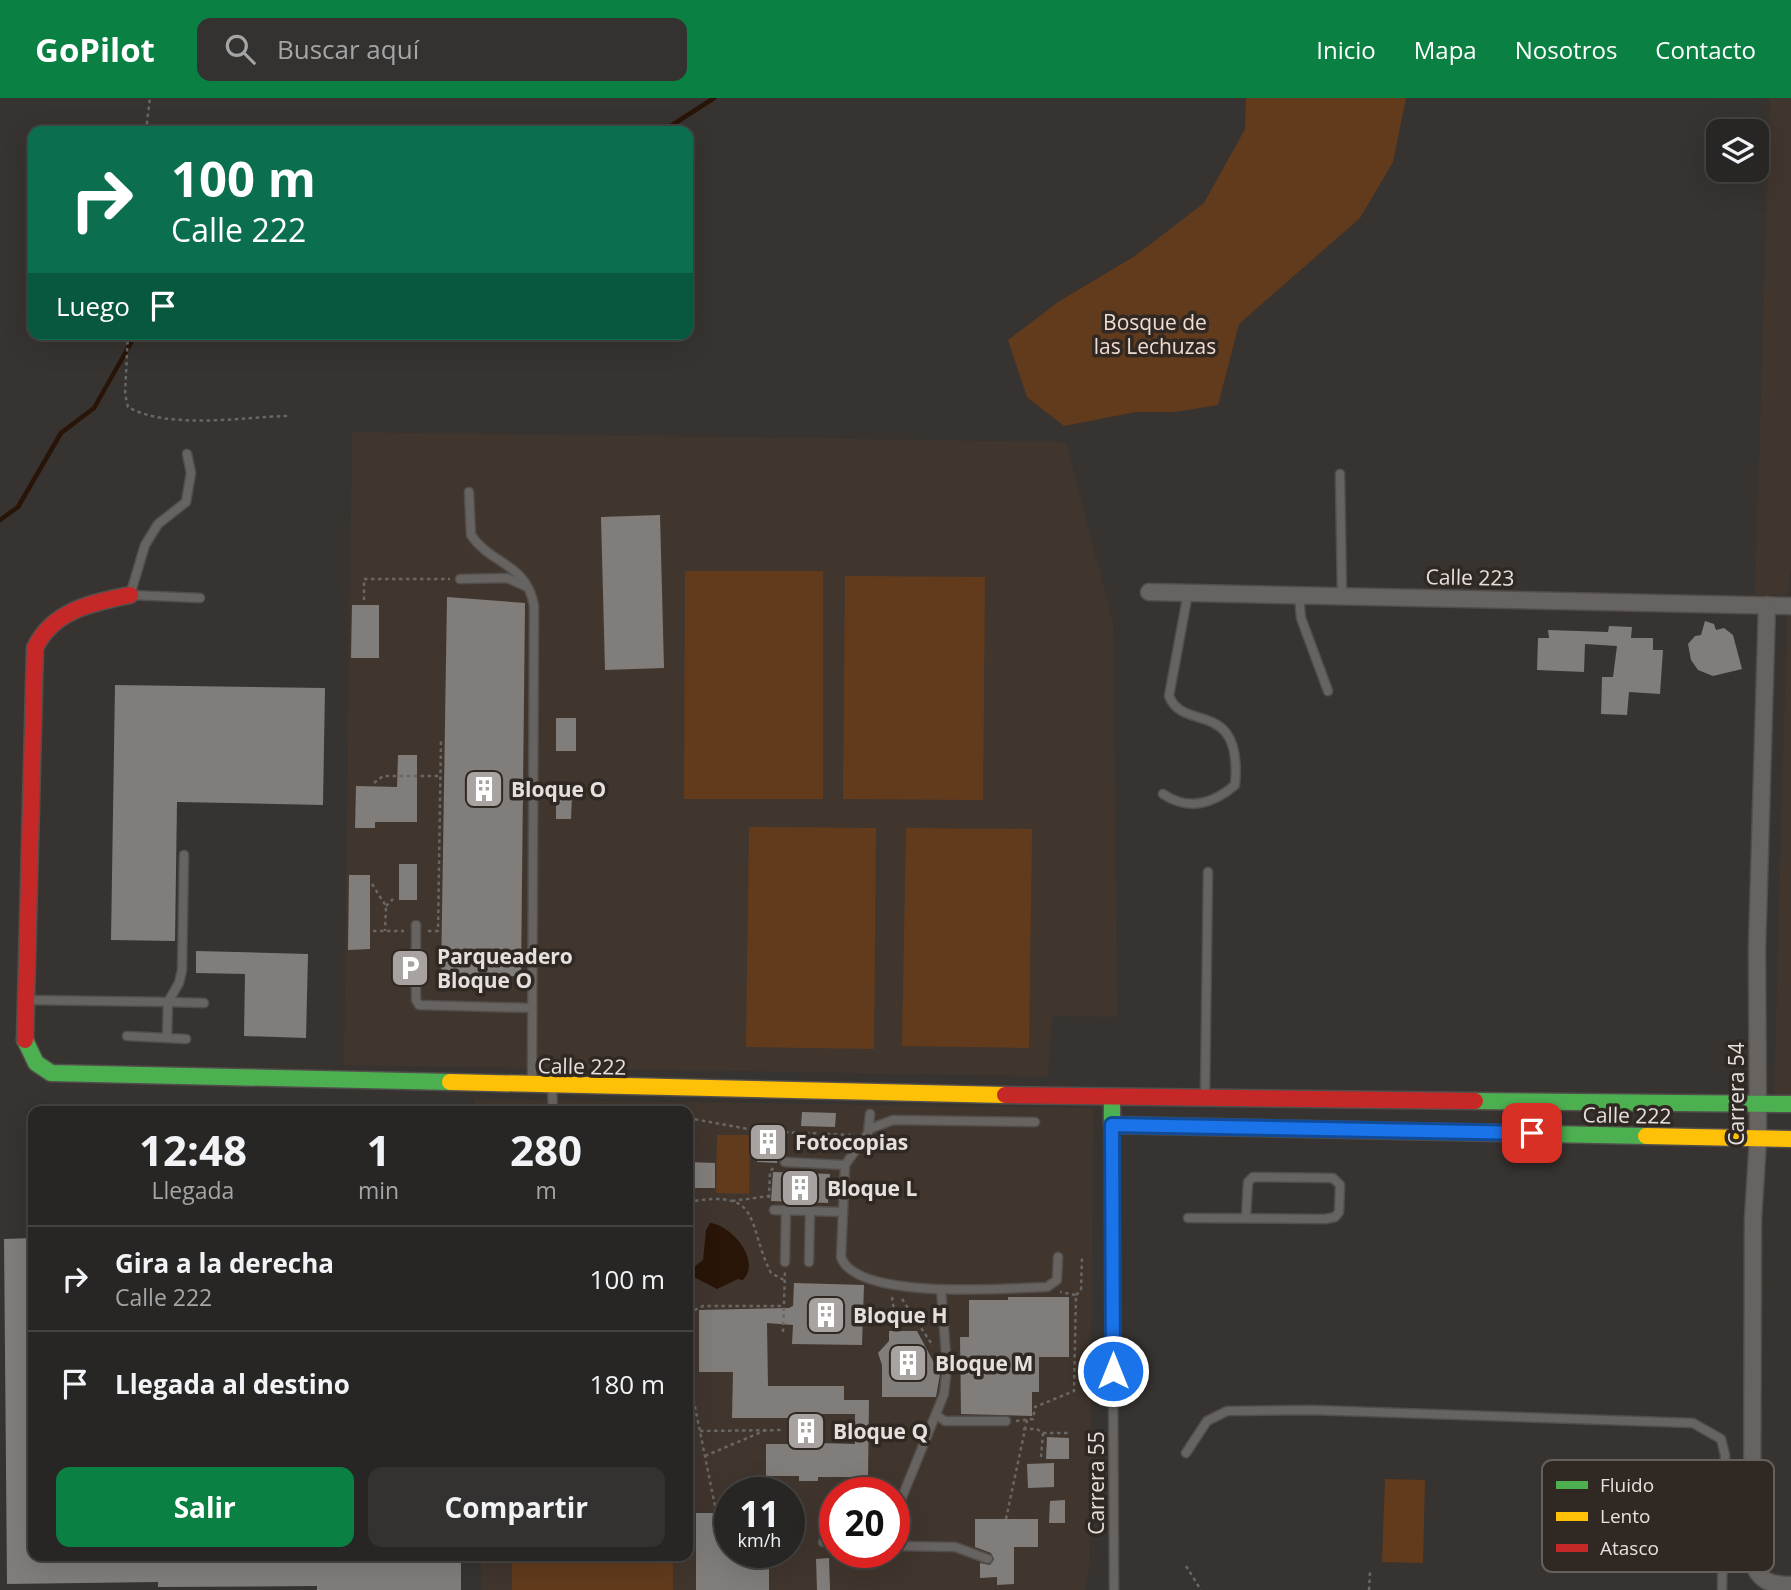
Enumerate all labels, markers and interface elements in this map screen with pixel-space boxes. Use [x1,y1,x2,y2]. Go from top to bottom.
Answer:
search box [197,18,687,81]
text: GoPilot [35,27,155,72]
icon: search [221,30,259,68]
text: Buscar aquí [277,31,419,67]
text: Inicio [1316,33,1376,66]
text: Mapa [1414,33,1477,66]
text: Nosotros [1515,33,1617,66]
text: Contacto [1655,33,1756,66]
map controls [1706,119,1769,182]
button: layers [1706,119,1769,182]
text: 100 m [171,145,316,211]
icon: right [56,154,147,245]
text: Calle 222 [171,208,306,251]
icon: arrive [144,287,182,325]
text: Luego [56,288,130,324]
park label: Bosque de las Lechuzas [1094,308,1216,360]
street label: Calle 223 [1425,562,1515,592]
building icon: Bloque O [463,768,505,810]
place label: Bloque O [511,775,606,803]
place label: Parqueadero Bloque O [437,942,573,994]
parking icon: Parqueadero Bloque O [389,947,431,989]
street label: Carrera 54 [1722,1042,1750,1146]
street label: Calle 222 [537,1051,627,1081]
street label: Calle 222 [1582,1100,1672,1130]
pin [1502,1103,1562,1163]
icon: arrive [1513,1114,1551,1152]
text: 12:48 [139,1121,247,1178]
text: 1 [366,1121,391,1178]
text: 280 [510,1121,582,1178]
building icon: Fotocopias [747,1121,789,1163]
place label: Fotocopias [795,1128,908,1156]
building icon: Bloque L [779,1167,821,1209]
text: Llegada [152,1174,234,1206]
text: min [358,1174,399,1206]
text: m [535,1174,557,1206]
place label: Bloque L [827,1174,917,1202]
text: Gira a la derecha [115,1245,334,1281]
icon: right [56,1260,94,1298]
text: 100 m [590,1261,665,1297]
text: Calle 222 [115,1281,212,1313]
building icon: Bloque H [805,1294,847,1336]
place label: Bloque H [853,1301,948,1329]
position arrow [1076,1334,1150,1408]
building icon: Bloque M [887,1342,929,1384]
place label: Bloque M [935,1349,1033,1377]
icon: arrive [56,1365,94,1403]
text: Llegada al destino [115,1366,350,1402]
text: 180 m [590,1366,665,1402]
building icon: Bloque Q [785,1410,827,1452]
place label: Bloque Q [833,1417,928,1445]
street label: Carrera 55 [1082,1431,1110,1535]
legend [1542,1460,1774,1572]
button: Salir [56,1467,354,1547]
button: Compartir [368,1467,665,1547]
text: Fluido [1600,1472,1654,1498]
speed limit sign: 20 [819,1477,910,1568]
text: 11 [739,1490,780,1537]
text: Lento [1600,1503,1650,1529]
text: km/h [738,1528,781,1552]
text: Atasco [1600,1535,1659,1561]

